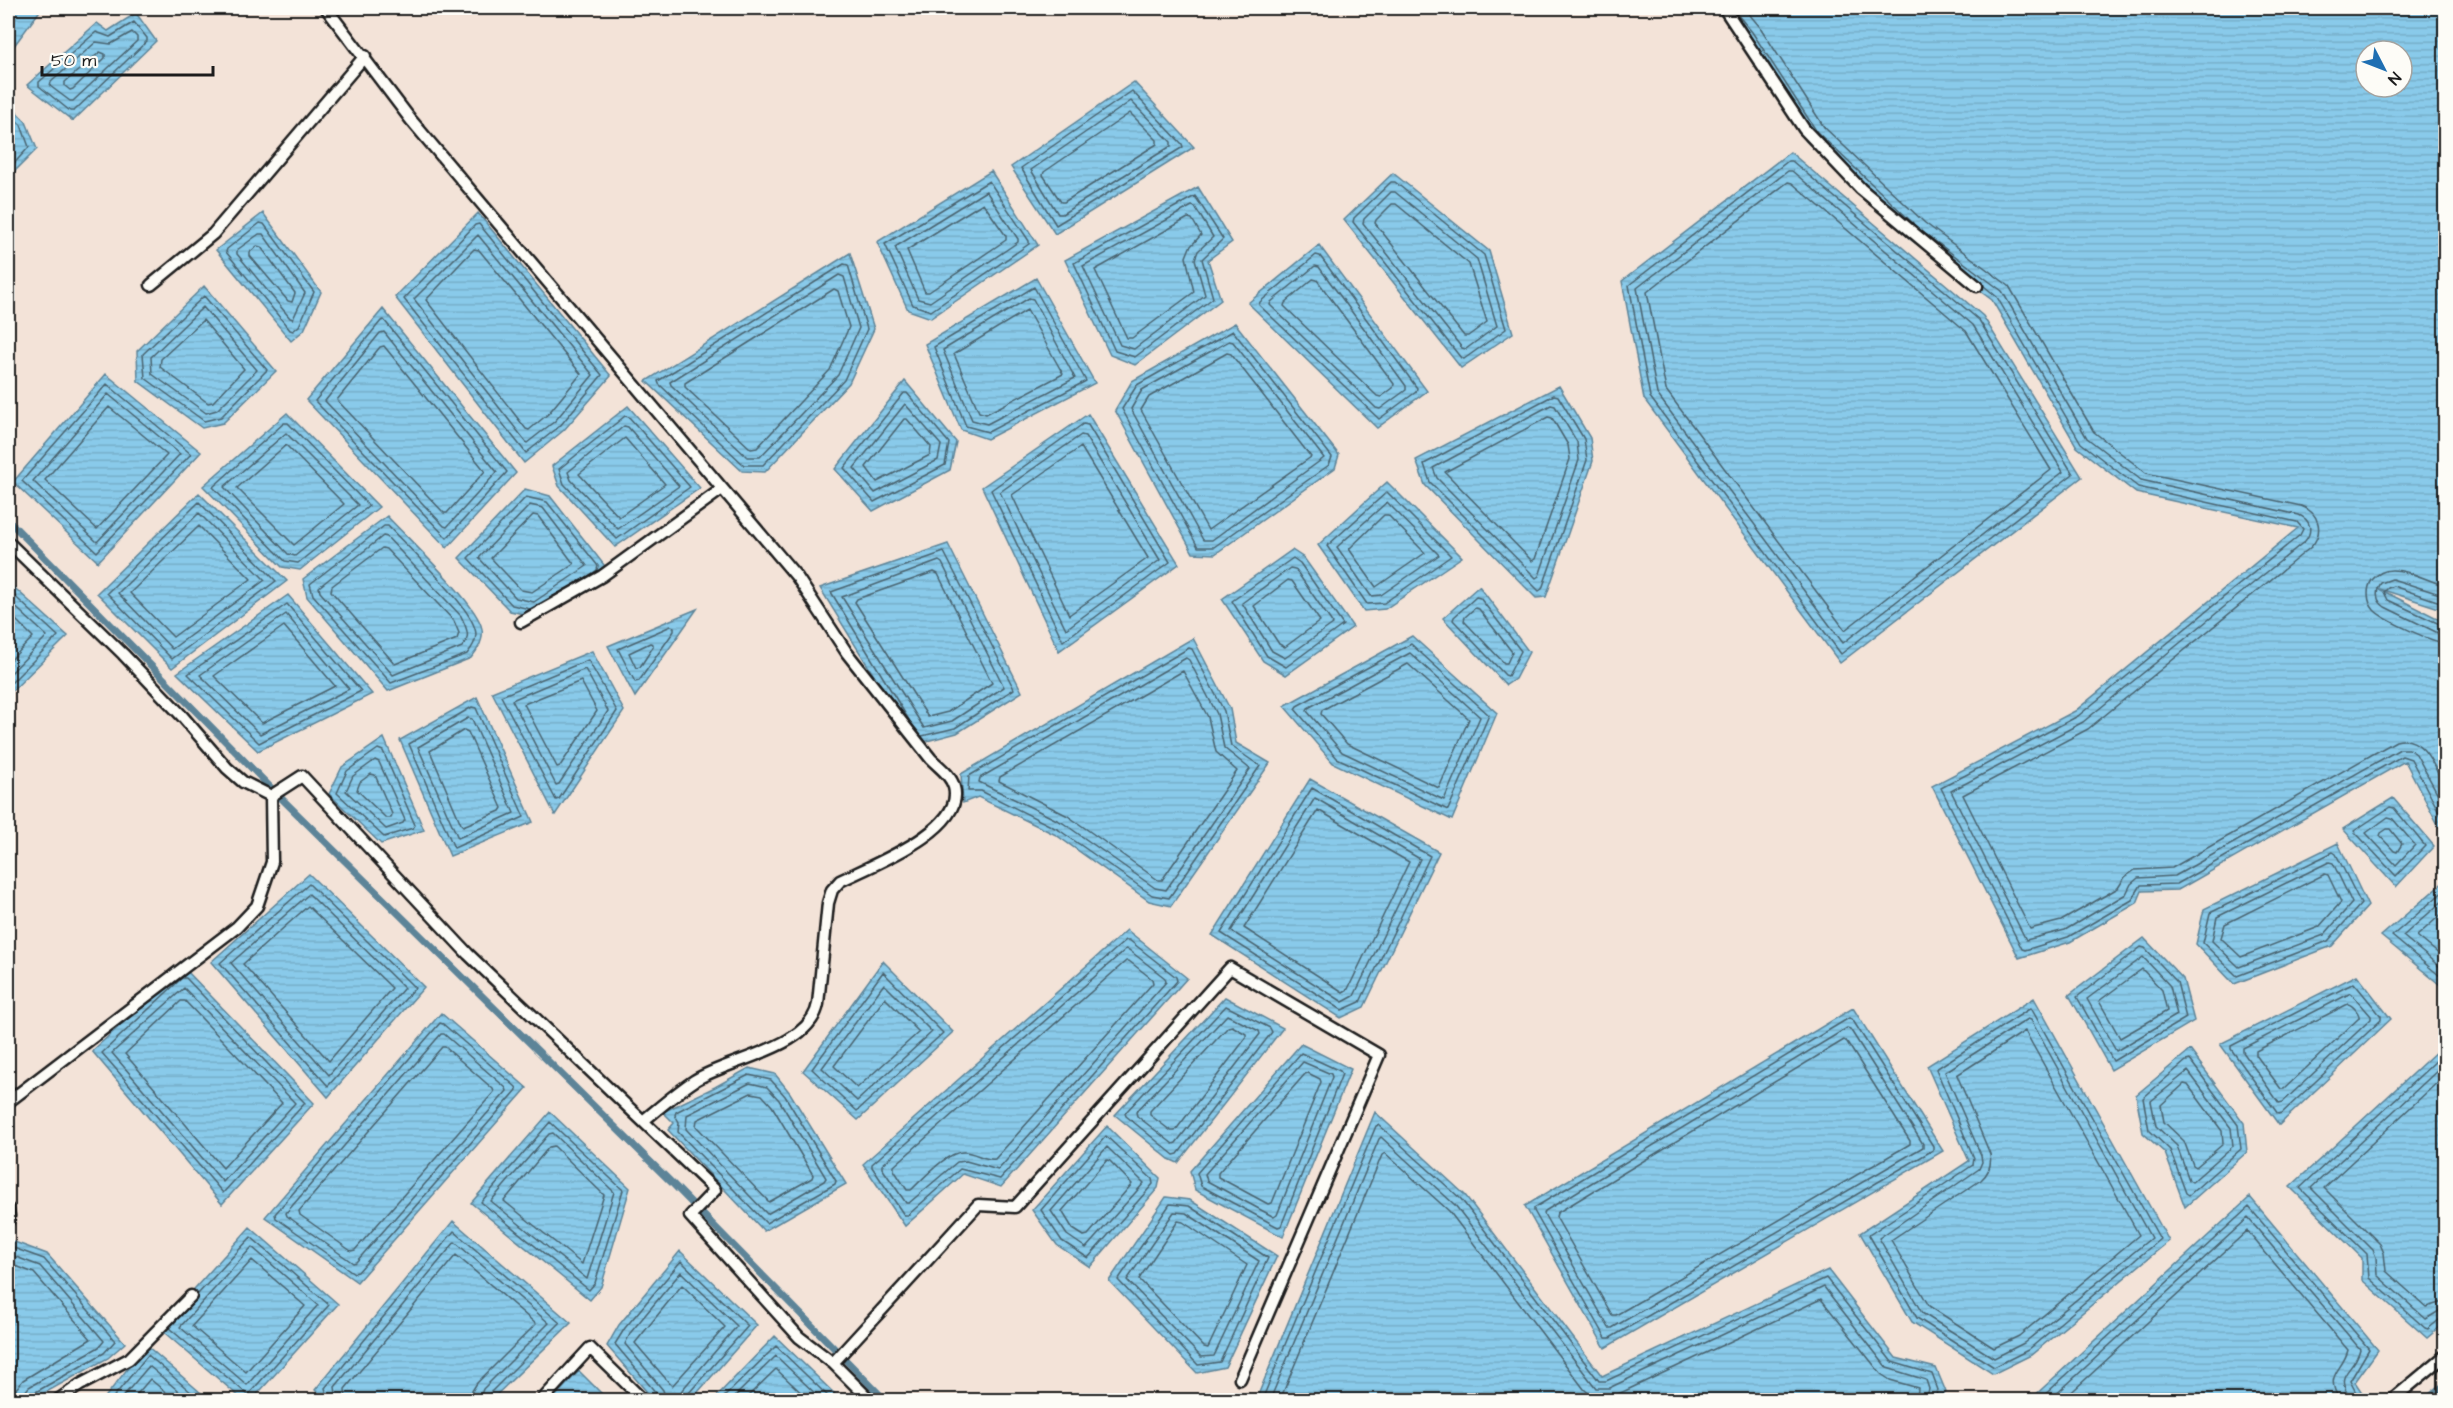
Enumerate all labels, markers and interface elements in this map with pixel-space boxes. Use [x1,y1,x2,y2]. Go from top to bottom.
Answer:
scale bar [42,39,213,77]
north arrow [2354,39,2414,99]
text: 50 m [51,48,96,73]
text: N [2383,67,2406,89]

